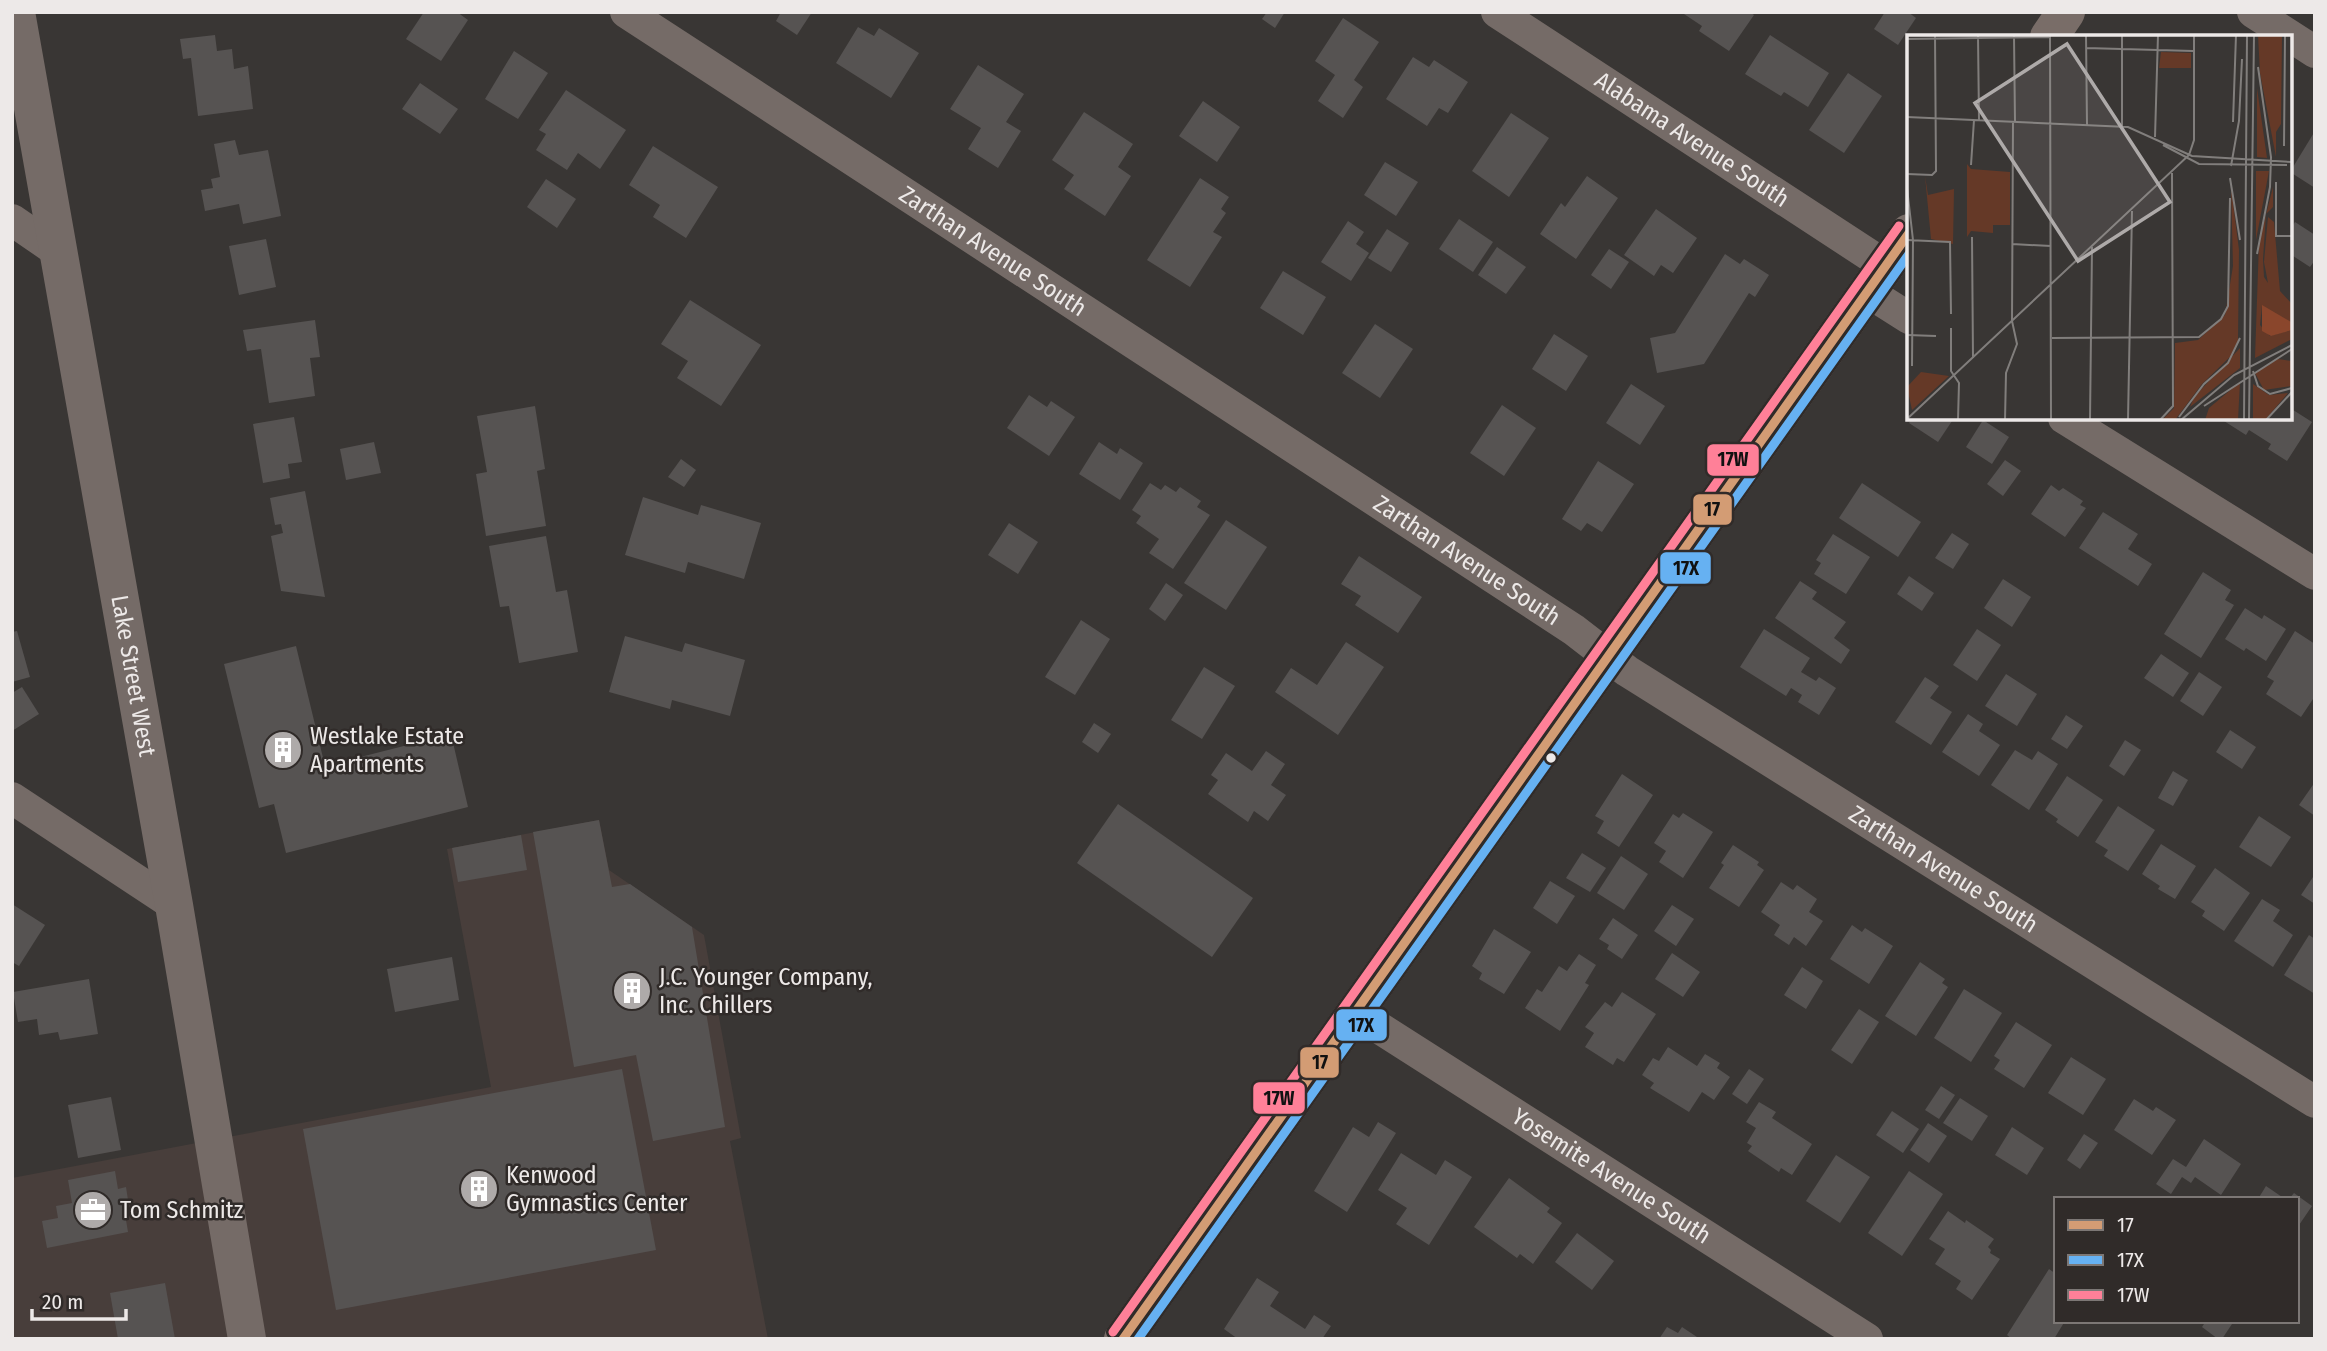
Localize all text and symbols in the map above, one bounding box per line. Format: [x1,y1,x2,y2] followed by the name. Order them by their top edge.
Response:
[1907,35,2292,420] inset map
[1590,66,1794,213] street label: Alabama Avenue South
[894,180,1092,322] street label: Zarthan Avenue South
[1706,443,1760,477] line badge: 17W
[1718,448,1749,471] text: 17W
[1368,489,1566,631] street label: Zarthan Avenue South
[1692,493,1733,526] line badge: 17
[1704,498,1720,521] text: 17
[1659,551,1712,585] line badge: 17X
[1673,557,1700,580] text: 17X
[105,593,161,759] street label: Lake Street West
[310,722,464,778] place label: Westlake Estate Apartments
[262,729,304,771] building icon: Westlake Estate Apartments
[1544,751,1558,765] unlabelled marker
[1844,800,2043,939] street label: Zarthan Avenue South
[659,963,873,1019] place label: J.C. Younger Company, Inc. Chillers
[611,970,653,1012] building icon: J.C. Younger Company, Inc. Chillers
[1335,1008,1388,1042] line badge: 17X
[1348,1014,1375,1037] text: 17X
[1299,1046,1340,1079] line badge: 17
[1312,1051,1328,1074] text: 17
[1252,1081,1306,1115] line badge: 17W
[1264,1087,1295,1110] text: 17W
[1507,1102,1716,1250] street label: Yosemite Avenue South
[506,1161,688,1217] place label: Kenwood Gymnastics Center
[458,1168,500,1210] building icon: Kenwood Gymnastics Center
[72,1189,114,1231] office icon: Tom Schmitz
[120,1196,243,1224] place label: Tom Schmitz
[2054,1197,2299,1323] legend
[2117,1212,2134,1238] text: 17
[2117,1247,2145,1273] text: 17X
[32,1278,126,1322] scale bar
[2117,1282,2150,1308] text: 17W
[42,1289,83,1315] text: 20 m

